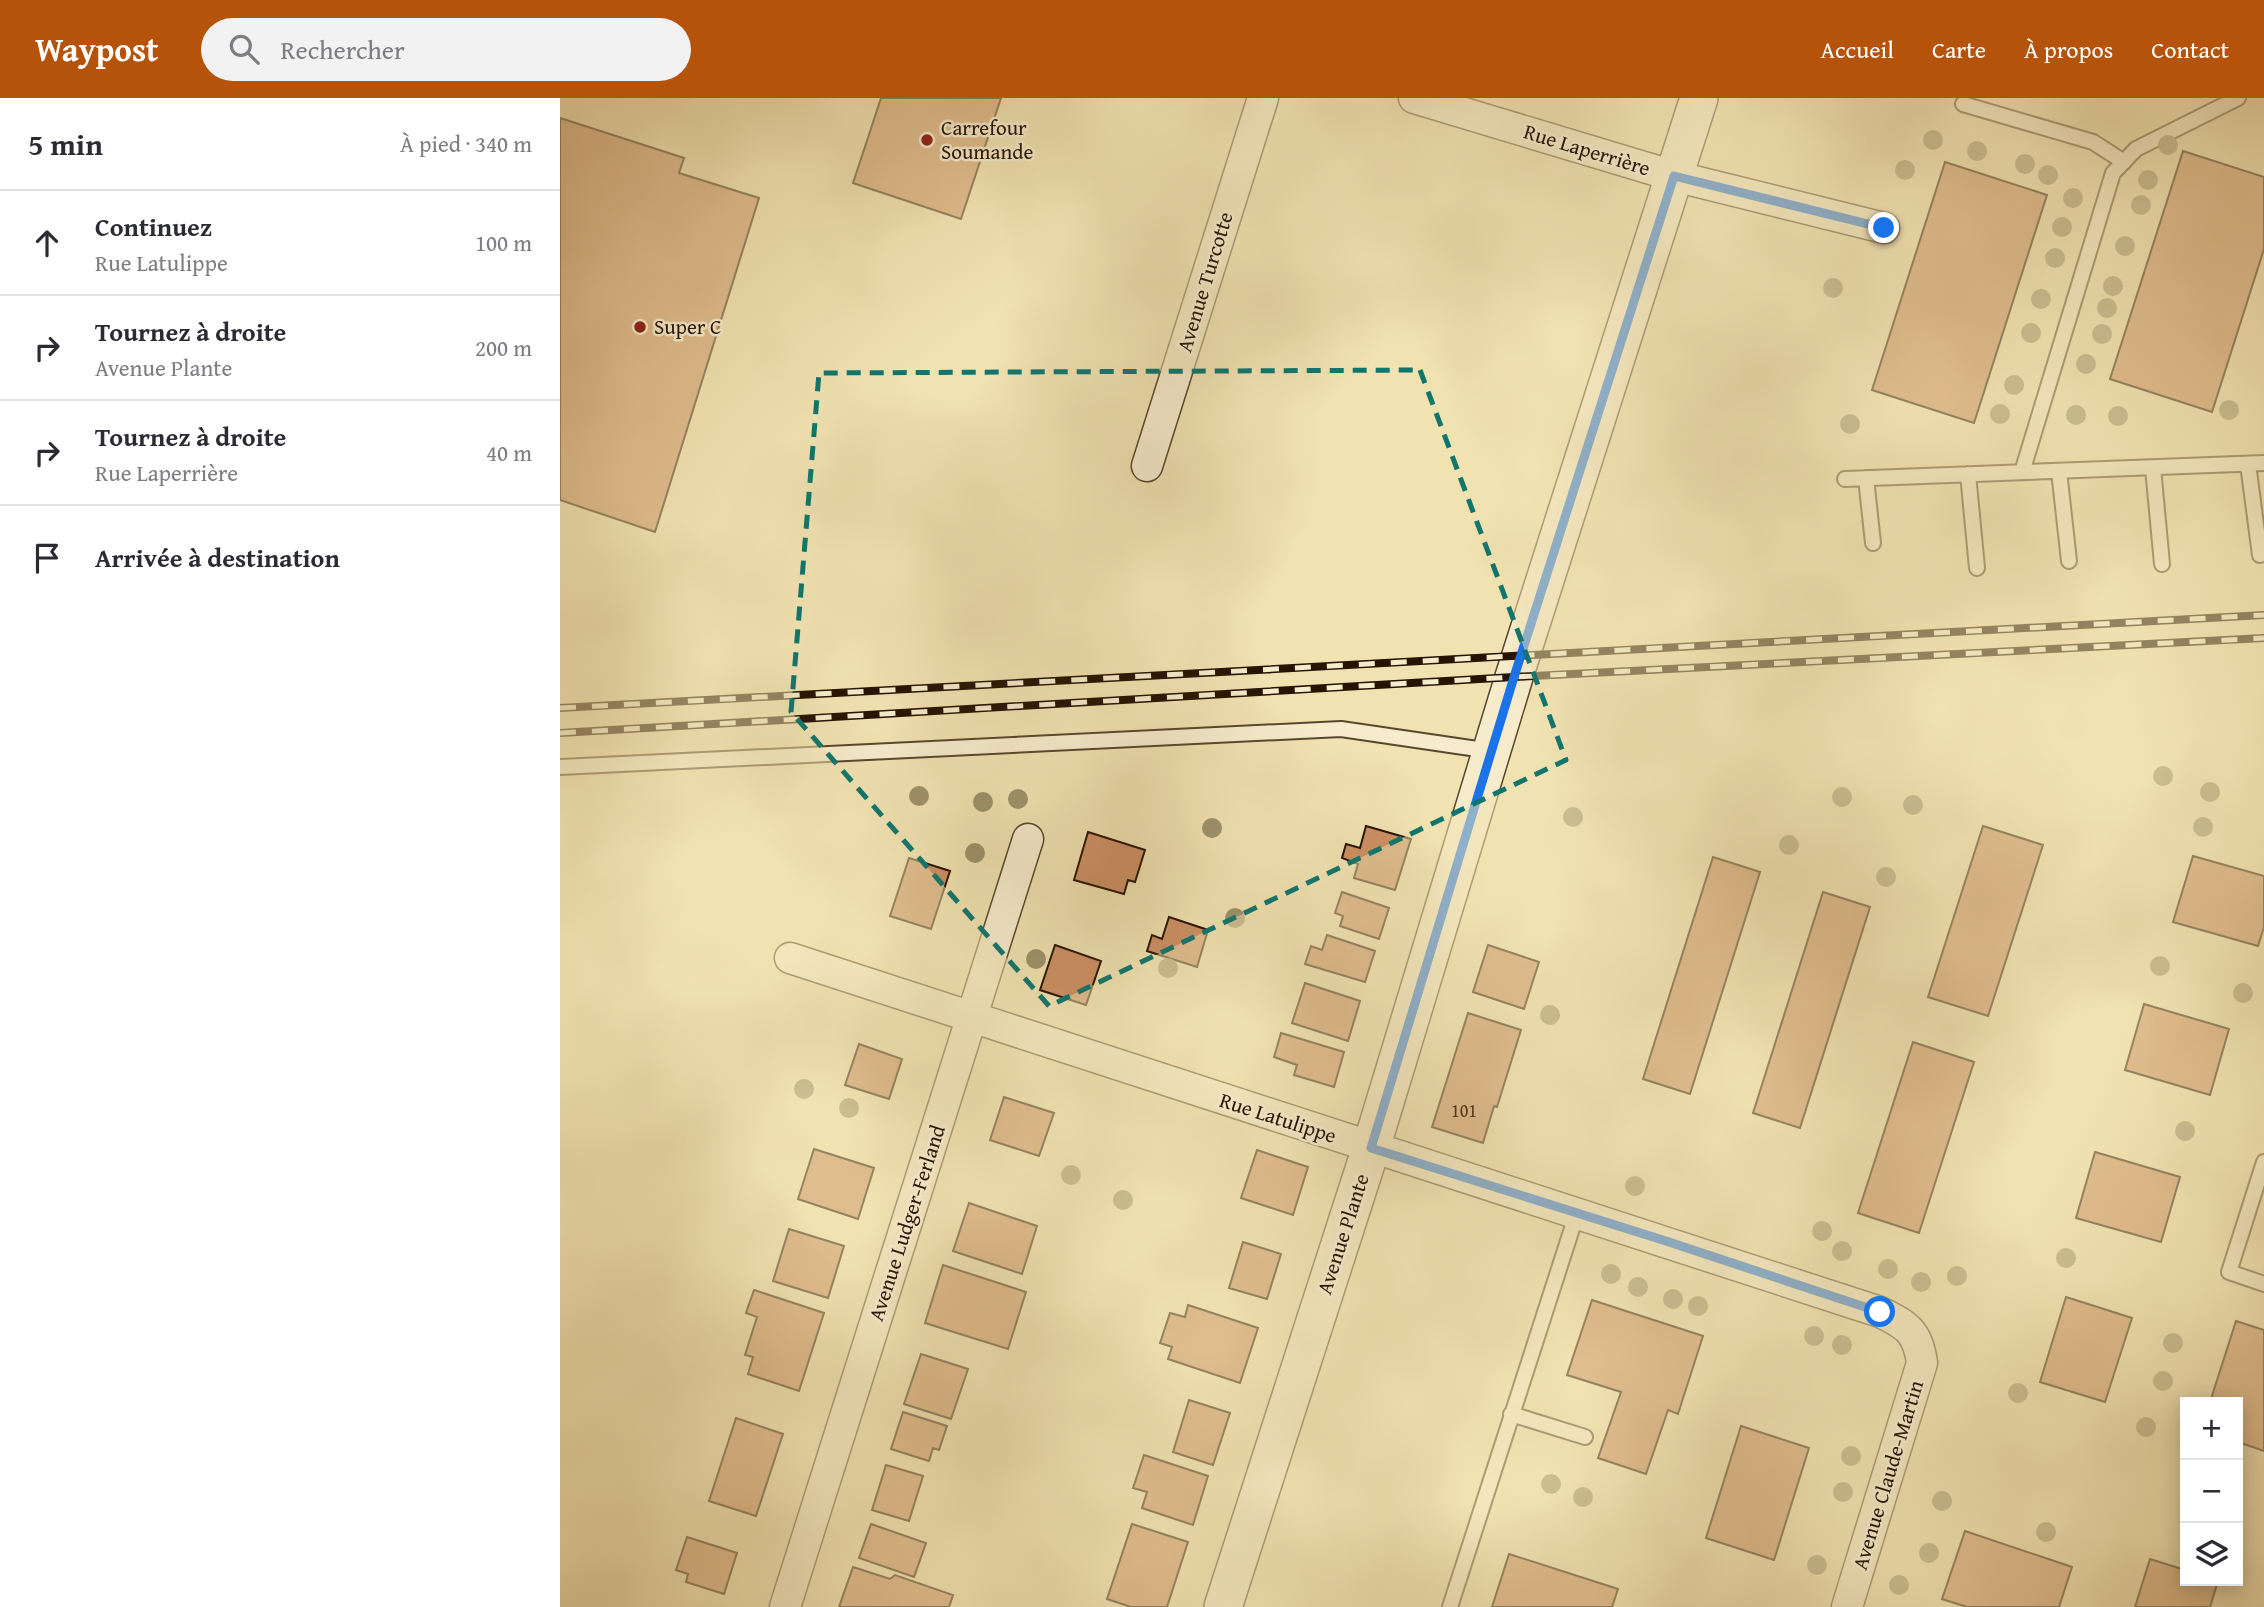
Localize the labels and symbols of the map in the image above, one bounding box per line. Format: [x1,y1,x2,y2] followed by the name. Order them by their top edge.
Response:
[941,112,1033,167] place label: Carrefour Soumande
[1520,116,1654,183] street label: Rue Laperrière
[919,132,935,148] marker: Carrefour Soumande
[1168,208,1241,356] street label: Avenue Turcotte
[1868,212,1899,243] route end
[654,311,722,342] place label: Super C
[632,319,648,335] marker: Super C
[1216,1084,1341,1151] street label: Rue Latulippe
[1451,1097,1477,1124] house number: 101
[860,1120,953,1325] street label: Avenue Ludger-Ferland
[1308,1169,1377,1298] street label: Avenue Plante
[1864,1296,1895,1327] route start
[1844,1376,1931,1574] street label: Avenue Claude-Martin

